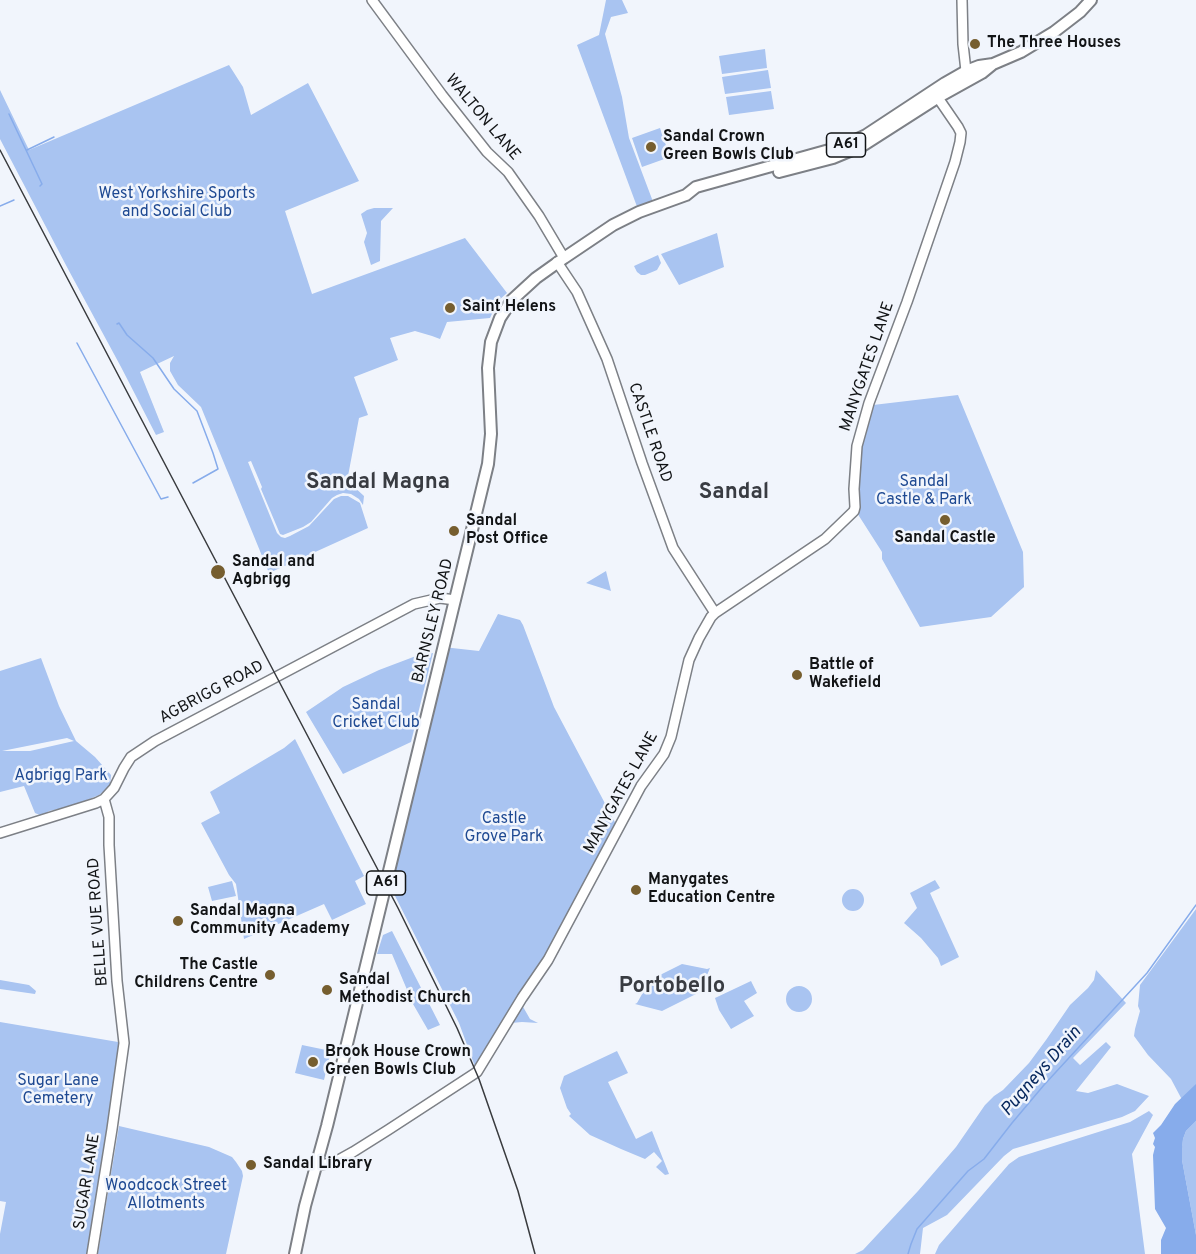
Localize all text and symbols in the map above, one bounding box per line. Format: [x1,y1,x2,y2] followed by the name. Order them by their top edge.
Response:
[987,34,1121,54] place label: The Three Houses
[968,37,982,51] marker: The Three Houses
[440,71,524,165] street label: WALTON LANE
[663,128,794,166] place label: Sandal Crown Green Bowls Club
[826,133,866,157] road number: A61
[644,140,658,154] marker: Sandal Crown Green Bowls Club
[99,185,255,223] park label: West Yorkshire Sports and Social Club
[462,298,556,318] place label: Saint Helens
[837,300,899,434] street label: MANYGATES LANE
[443,301,457,315] marker: Saint Helens
[623,380,675,486] street label: CASTLE ROAD
[306,471,450,497] district label: Sandal Magna
[876,473,972,511] park label: Sandal Castle & Park
[699,481,769,507] district label: Sandal
[466,512,548,550] place label: Sandal Post Office
[938,513,952,527] marker: Sandal Castle
[447,524,461,538] marker: Sandal Post Office
[894,529,996,549] place label: Sandal Castle
[232,553,315,591] place label: Sandal and Agbrigg
[409,557,459,685] street label: BARNSLEY ROAD
[209,563,227,581] marker: Sandal and Agbrigg
[809,656,881,694] place label: Battle of Wakefield
[156,657,268,729] street label: AGBRIGG ROAD
[790,668,804,682] marker: Battle of Wakefield
[332,696,420,734] park label: Sandal Cricket Club
[581,729,663,857] street label: MANYGATES LANE
[14,767,108,787] park label: Agbrigg Park
[464,810,544,848] park label: Castle Grove Park
[85,857,113,987] street label: BELLE VUE ROAD
[366,871,406,895] road number: A61
[648,871,775,909] place label: Manygates Education Centre
[629,883,643,897] marker: Manygates Education Centre
[190,902,350,940] place label: Sandal Magna Community Academy
[171,914,185,928] marker: Sandal Magna Community Academy
[134,956,258,994] place label: The Castle Childrens Centre
[263,968,277,982] marker: The Castle Childrens Centre
[339,971,471,1009] place label: Sandal Methodist Church
[619,975,725,1001] district label: Portobello
[320,983,334,997] marker: Sandal Methodist Church
[997,1023,1087,1121] water label: Pugneys Drain
[325,1043,471,1081] place label: Brook House Crown Green Bowls Club
[306,1055,320,1069] marker: Brook House Crown Green Bowls Club
[17,1072,99,1110] park label: Sugar Lane Cemetery
[71,1133,105,1231] street label: SUGAR LANE
[263,1155,372,1175] place label: Sandal Library
[244,1158,258,1172] marker: Sandal Library
[105,1177,227,1215] park label: Woodcock Street Allotments

